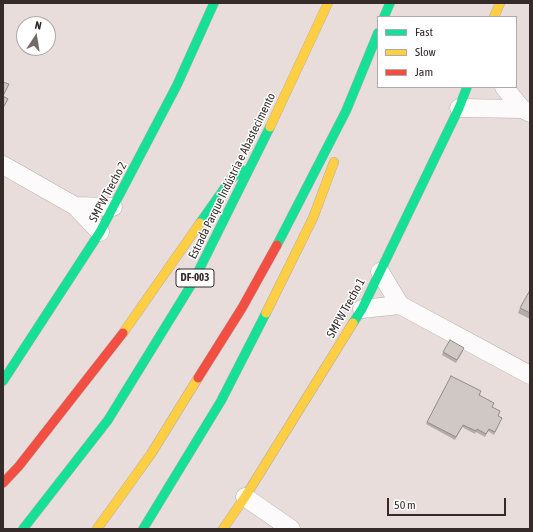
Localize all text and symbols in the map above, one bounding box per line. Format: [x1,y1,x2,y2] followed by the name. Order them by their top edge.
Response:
[16,16,56,56] north arrow
[377,16,517,88] legend
[34,19,43,32] text: N
[415,25,433,39] text: Fast
[415,45,436,59] text: Slow
[415,65,433,79] text: Jam
[185,91,279,261] street label: Estrada Parque Indústria e Abastecimento
[86,159,130,225] street label: SMPW Trecho 2
[176,269,214,287] road number: DF-003
[324,276,368,340] street label: SMPW Trecho 1
[389,490,508,516] scale bar
[394,498,416,512] text: 50 m

